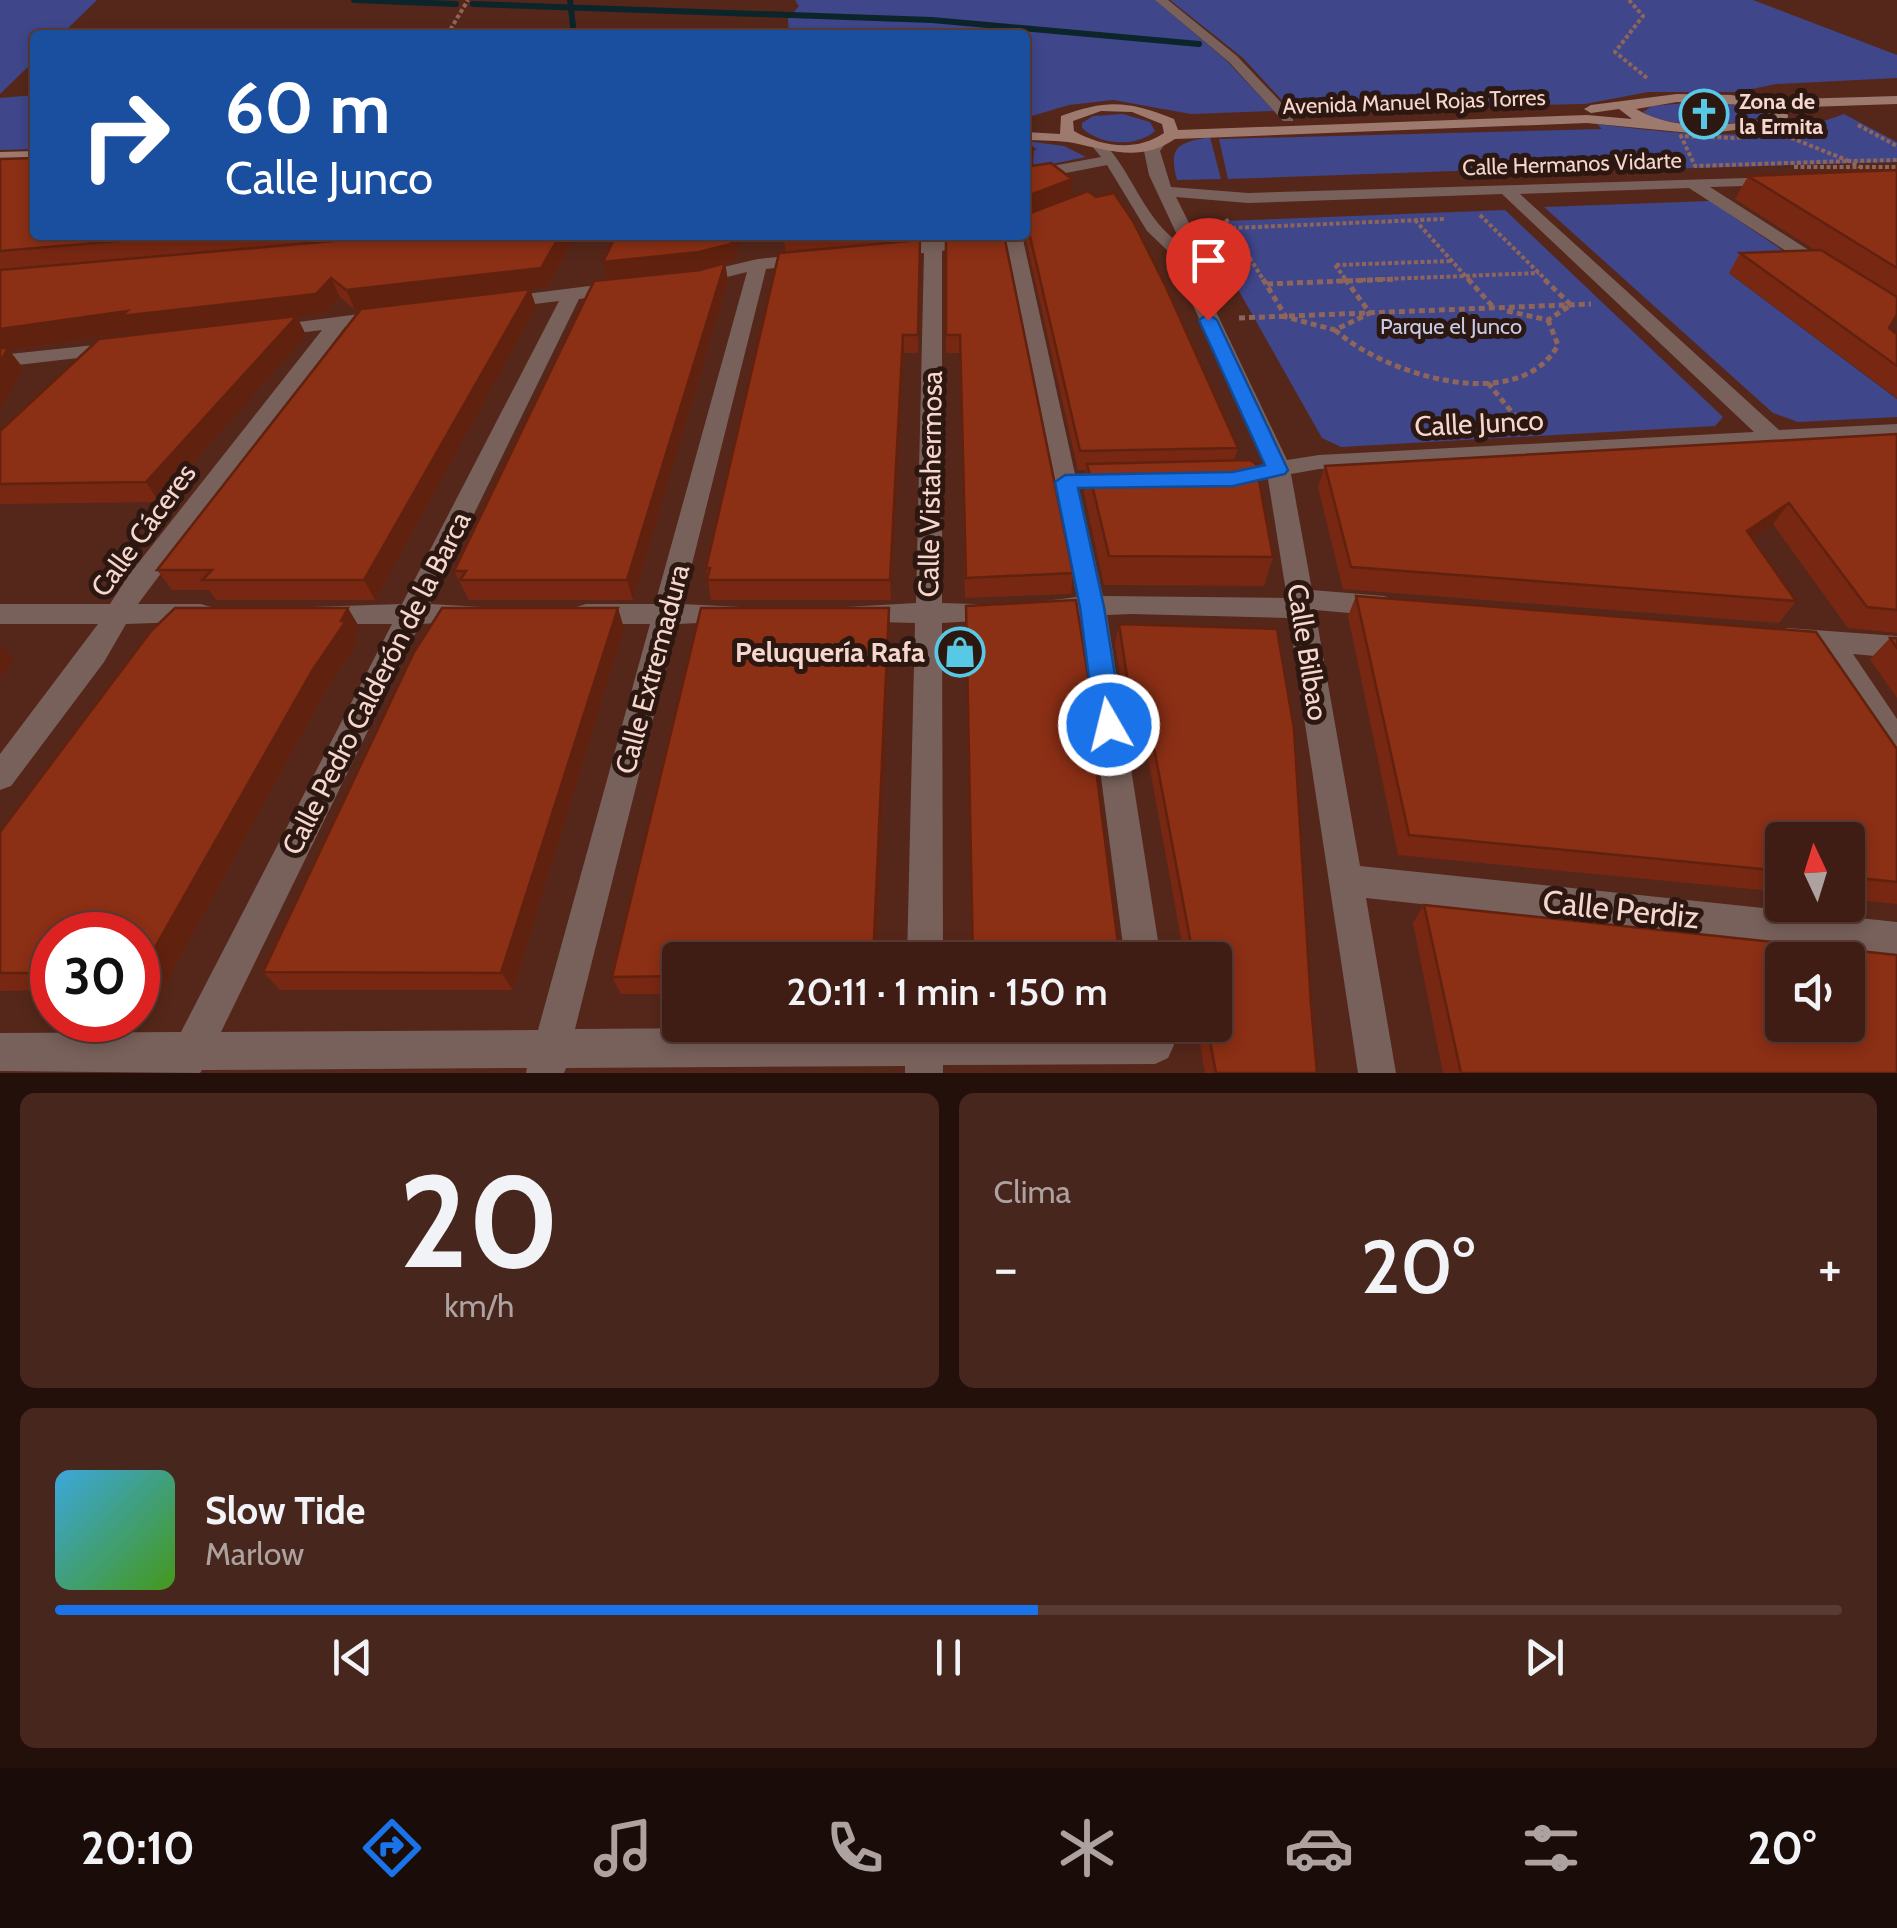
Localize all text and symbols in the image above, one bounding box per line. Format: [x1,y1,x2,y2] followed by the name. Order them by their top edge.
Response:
[225,65,390,151] text: 60 m
[60,70,190,200] icon: right
[1282,84,1546,120] street label: Avenida Manuel Rojas Torres
[1678,88,1730,140] church icon: Zona de la Ermita
[1739,88,1823,140] place label: Zona de la Ermita
[1462,147,1682,181] street label: Calle Hermanos Vidarte
[225,151,433,205] text: Calle Junco
[1166,218,1251,321] pin
[1181,233,1236,288] icon: arrive
[1380,313,1522,340] park label: Parque el Junco
[911,370,949,598] street label: Calle Vistahermosa
[1413,403,1545,443] street label: Calle Junco
[83,457,203,603] street label: Calle Cáceres
[275,505,478,860] street label: Calle Pedro Calderón de la Barca
[608,560,696,778] street label: Calle Extremadura
[1280,581,1336,723] street label: Calle Bilbao
[934,626,986,678] shop icon: Peluquería Rafa
[735,635,925,669] place label: Peluquería Rafa
[1057,673,1161,777] position arrow
[1765,822,1865,922] north arrow
[1765,822,1865,1042] map controls
[1541,881,1701,937] street label: Calle Perdiz
[30,912,160,1042] speed limit sign: 30
[1765,942,1865,1042] button: sound
[786,968,1108,1015] text: 20:11 · 1 min · 150 m
[399,1142,560,1300] text: 20
[994,1172,1071,1211] text: Clima
[1361,1221,1475,1312] text: 20°
[994,1234,1018,1301] text: −
[1818,1234,1842,1301] text: +
[444,1286,514,1325] text: km/h
[205,1487,365,1534] text: Slow Tide
[205,1534,304,1573] text: Marlow
[325,1630,380,1685] icon: previous
[921,1630,976,1685] icon: pause
[1517,1630,1572,1685] icon: next
[357,1813,427,1883] icon: directions
[588,1813,658,1883] icon: music
[820,1813,890,1883] icon: phone
[1052,1813,1122,1883] icon: climate
[1284,1813,1354,1883] icon: car
[1516,1813,1586,1883] icon: filters
[81,1821,195,1875] text: 20:10
[1747,1821,1816,1875] text: 20°

